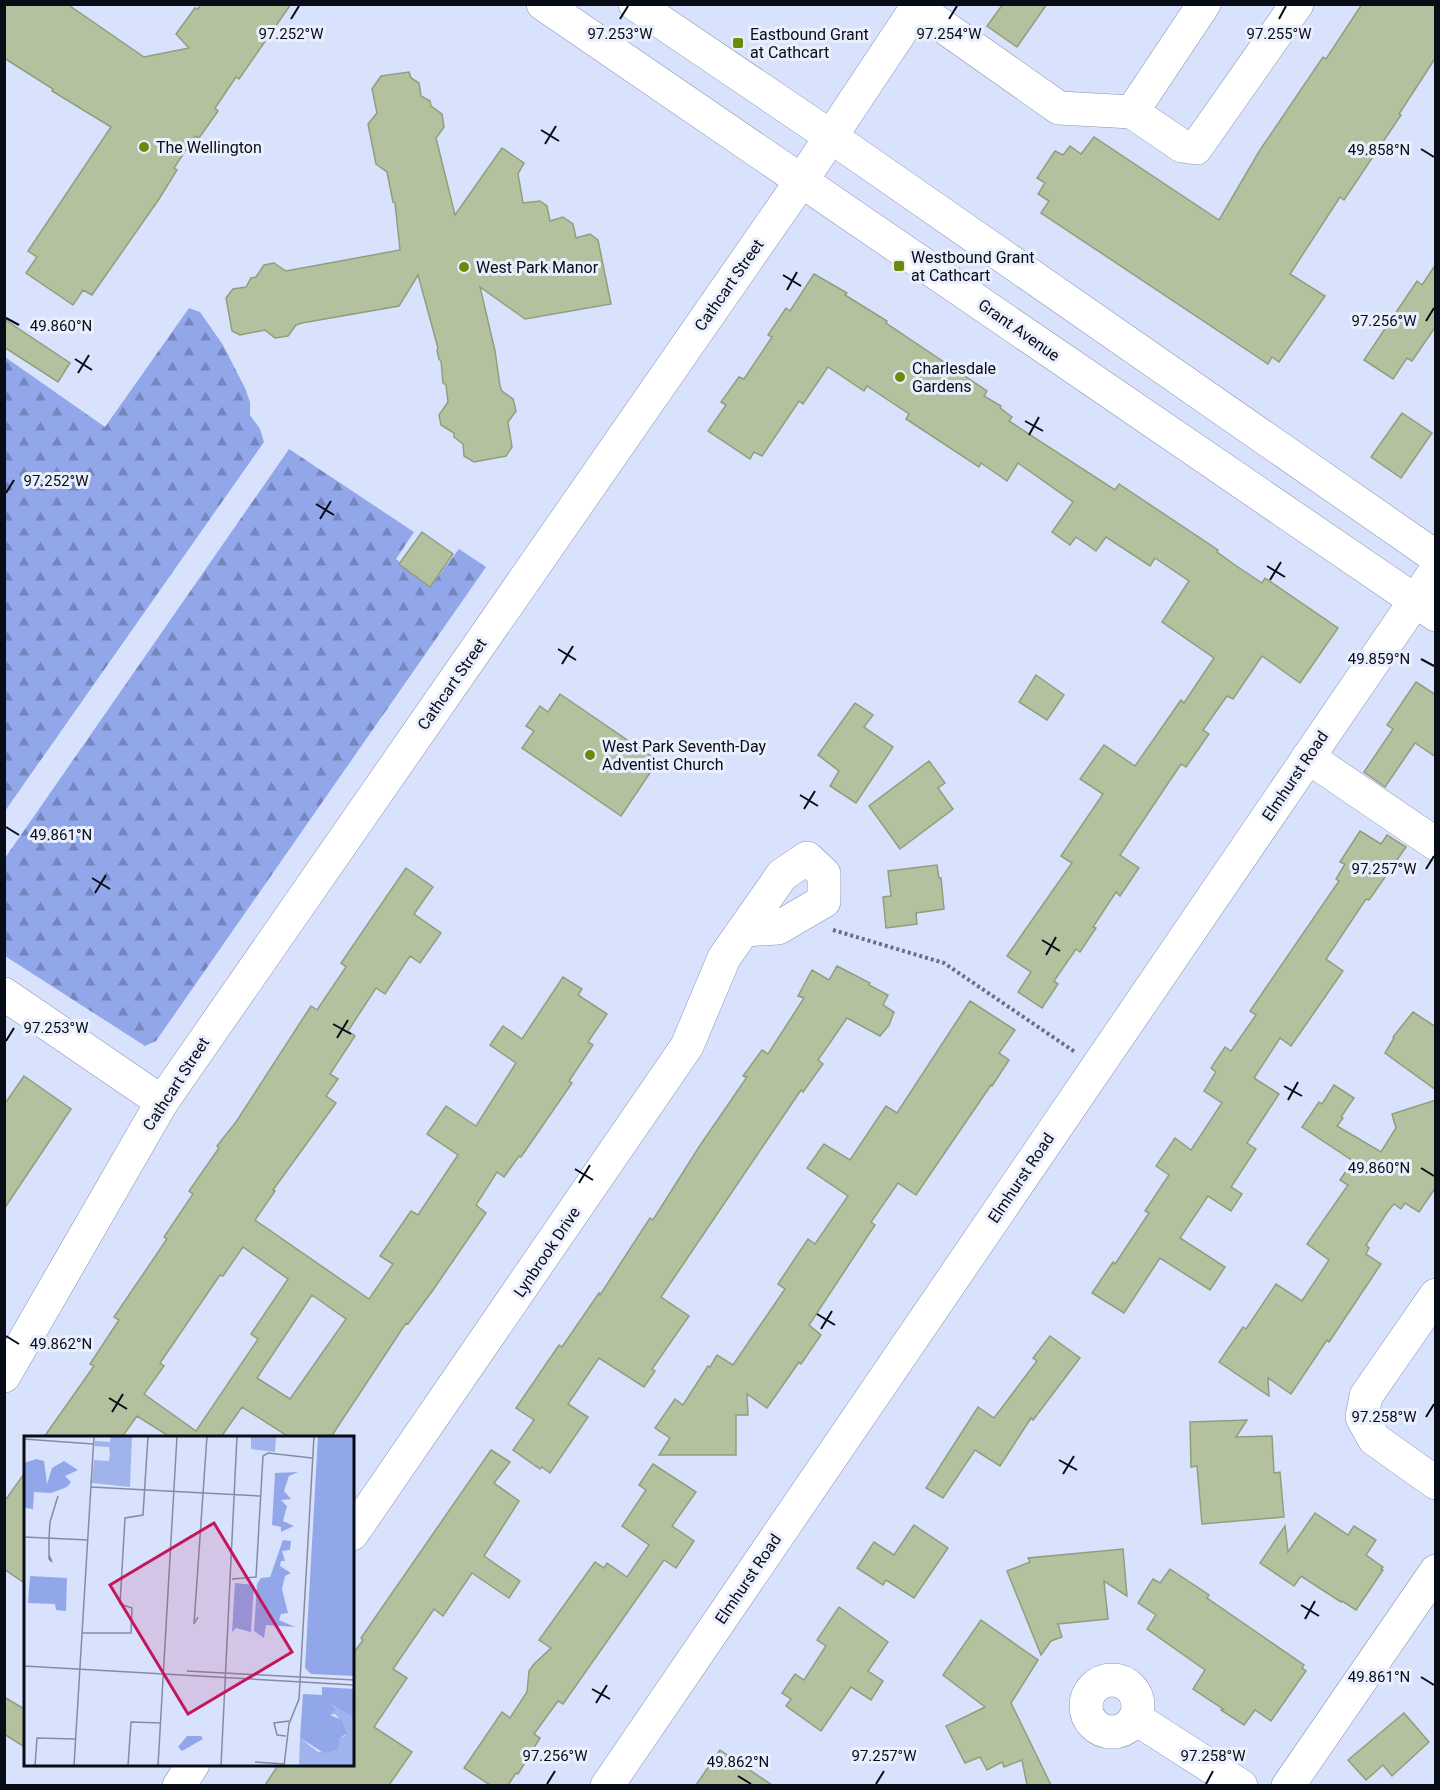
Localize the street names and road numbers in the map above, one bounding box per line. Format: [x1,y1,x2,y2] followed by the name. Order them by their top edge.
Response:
[690,236,768,334] street label: Cathcart Street
[975,295,1063,365] street label: Grant Avenue
[413,635,491,733] street label: Cathcart Street
[1258,727,1332,825] street label: Elmhurst Road
[139,1034,213,1134] street label: Cathcart Street
[984,1129,1058,1227] street label: Elmhurst Road
[510,1203,584,1301] street label: Lynbrook Drive
[711,1530,785,1628] street label: Elmhurst Road

